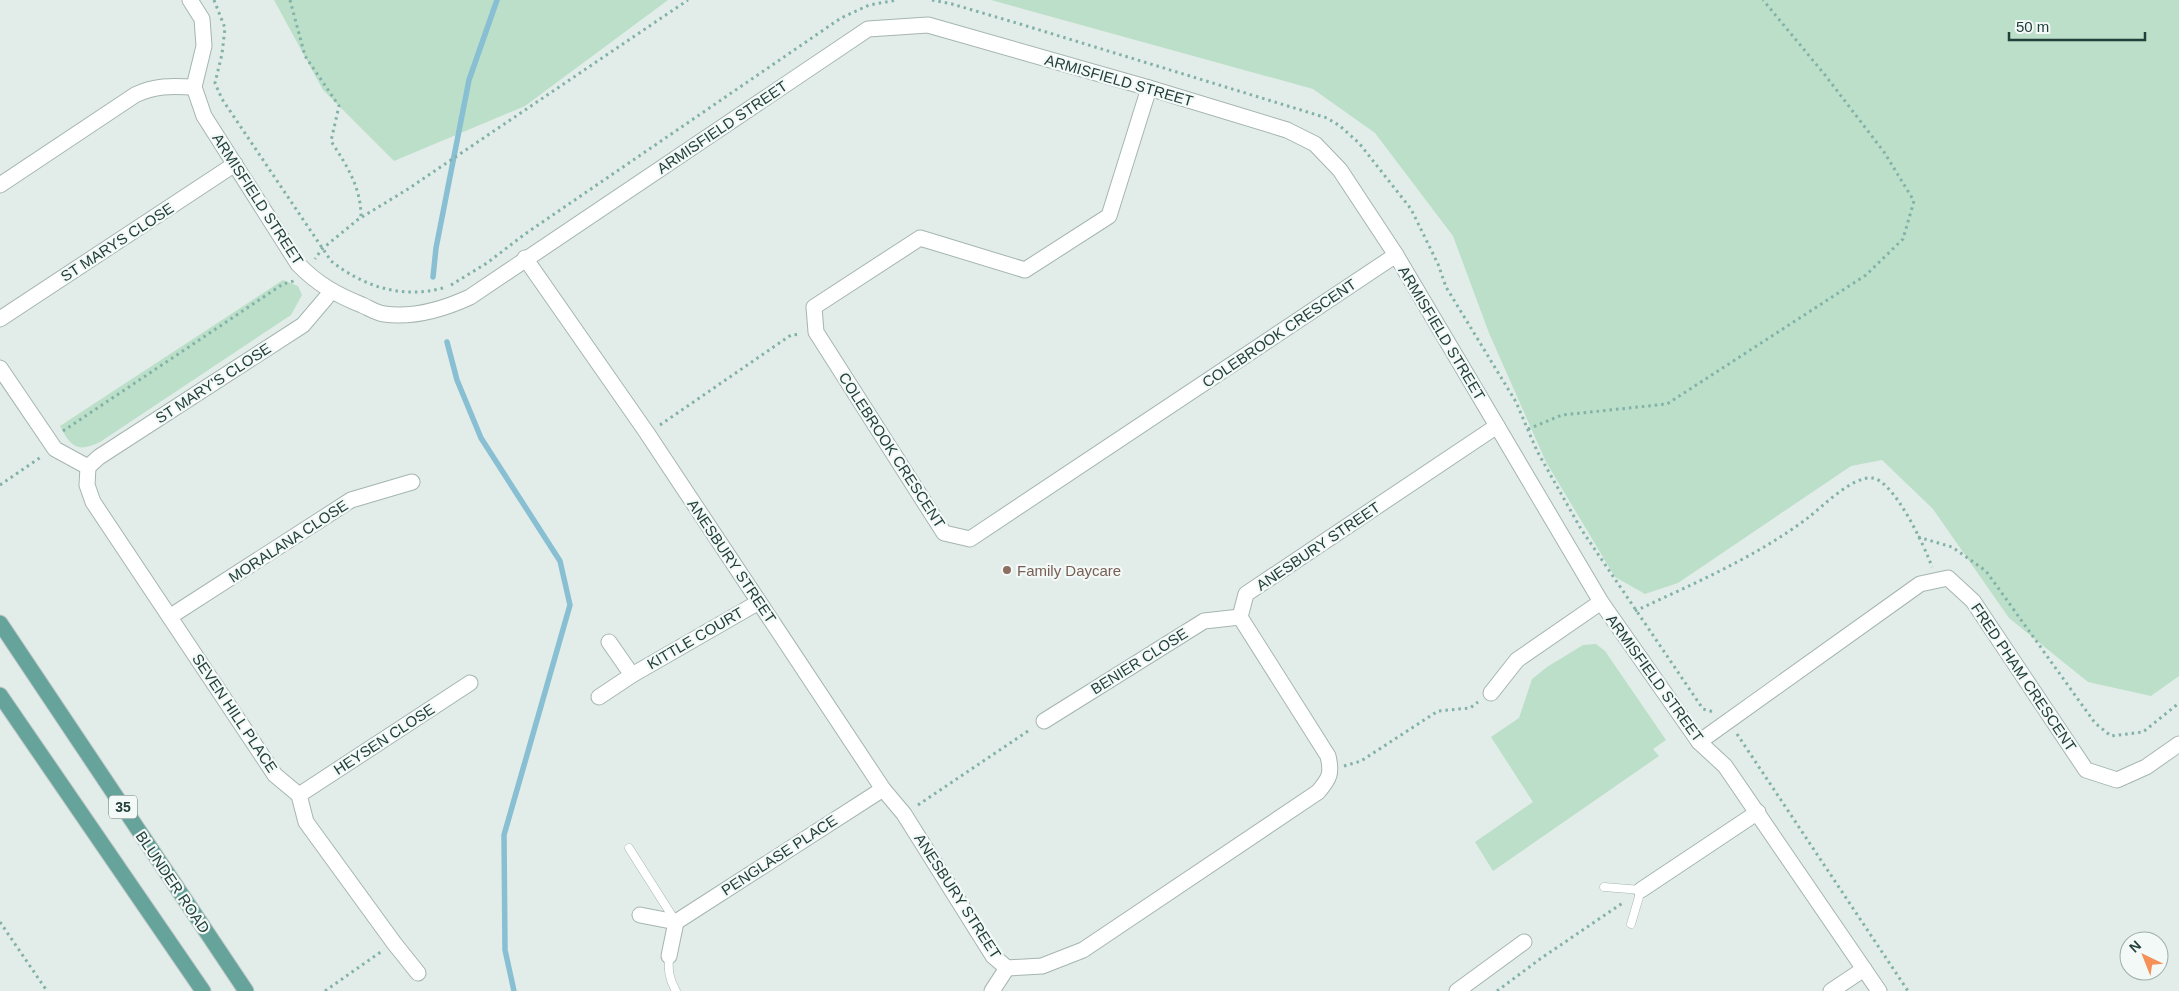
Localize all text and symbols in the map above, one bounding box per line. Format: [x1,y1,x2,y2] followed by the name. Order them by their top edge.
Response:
[2009,10,2145,42] scale bar
[2016,18,2049,35] text: 50 m
[1043,51,1195,109] street label: ARMISFIELD STREET
[654,77,790,177] street label: ARMISFIELD STREET
[209,130,307,268] street label: ARMISFIELD STREET
[57,199,177,285] street label: ST MARYS CLOSE
[1395,263,1489,403] street label: ARMISFIELD STREET
[1199,275,1359,391] street label: COLEBROOK CRESCENT
[152,339,274,427] street label: ST MARY'S CLOSE
[835,369,949,531] street label: COLEBROOK CRESCENT
[225,496,351,586] street label: MORALANA CLOSE
[684,496,780,626] street label: ANESBURY STREET
[1253,498,1383,594] street label: ANESBURY STREET
[1017,562,1121,579] place label: Family Daycare
[1001,564,1013,576] marker: Family Daycare
[1968,600,2080,754] street label: FRED PHAM CRESCENT
[644,604,746,672] street label: KITTLE COURT
[1603,611,1707,745] street label: ARMISFIELD STREET
[1087,624,1191,698] street label: BENIER CLOSE
[189,650,281,776] street label: SEVEN HILL PLACE
[330,700,438,778] street label: HEYSEN CLOSE
[109,796,137,819] road number: 35
[718,811,840,899] street label: PENGLASE PLACE
[133,828,213,936] street label: BLUNDER ROAD
[911,830,1005,962] street label: ANESBURY STREET
[2119,931,2169,981] north arrow
[2126,937,2144,956] text: N

